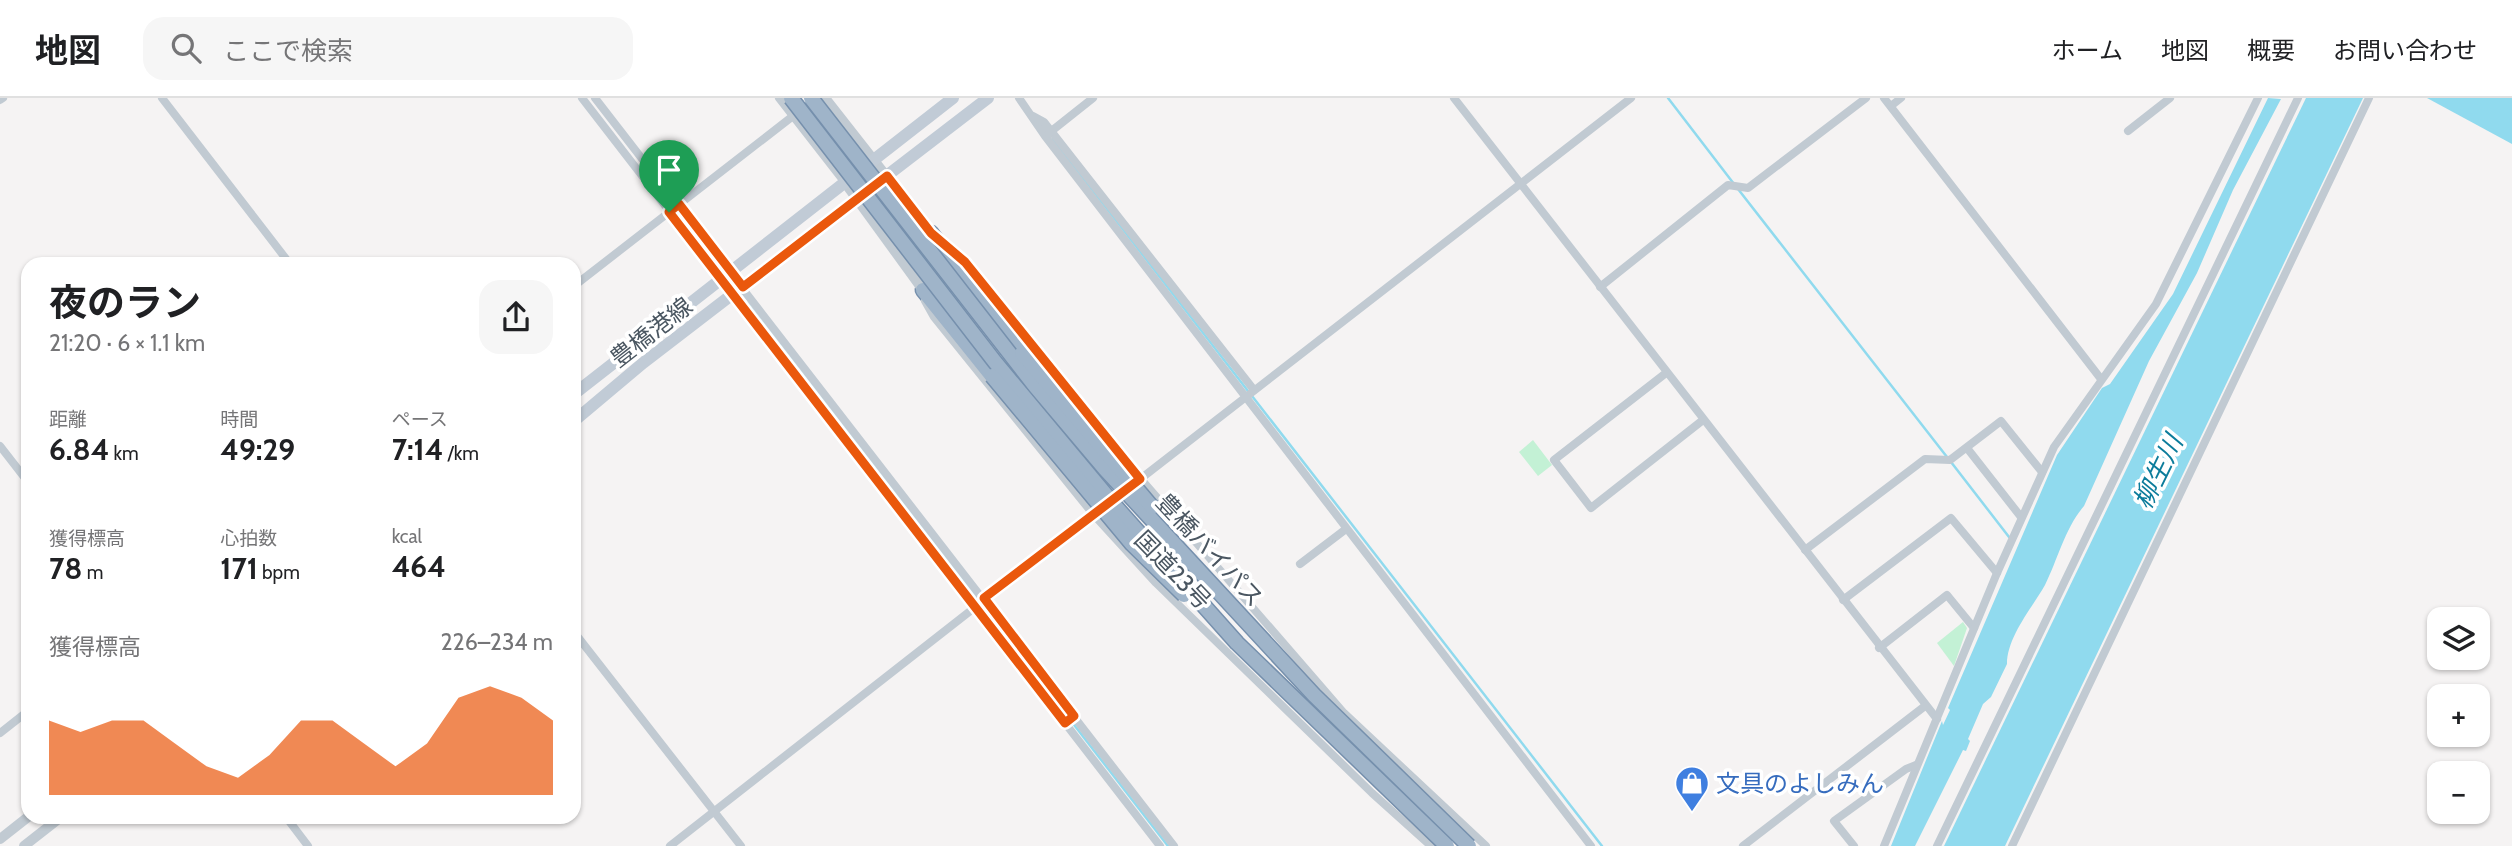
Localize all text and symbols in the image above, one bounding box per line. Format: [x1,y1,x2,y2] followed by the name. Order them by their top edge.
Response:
[143,17,633,80] search box
[167,29,205,67] icon: search
[35,30,101,70] text: 地図
[223,35,353,67] text: ここで検索
[2052,36,2123,65] text: ホーム
[2161,36,2209,65] text: 地図
[2247,36,2295,65] text: 概要
[2333,36,2477,65] text: お問い合わせ
[639,140,699,212] pin
[650,151,688,189] icon: arrive
[49,279,201,326] text: 夜のラン
[479,280,553,354] button: share
[604,291,698,373] street label: 豊橋港線
[49,329,205,357] text: 21:20 · 6 × 1.1 km
[49,408,87,431] text: 距離
[220,408,258,431] text: 時間
[392,408,448,431] text: ペース
[2127,427,2191,514] water label: 柳生川
[49,431,109,468] text: 6.84
[220,431,295,468] text: 49:29
[392,431,443,468] text: 7:14
[109,442,139,465] text: km
[443,442,479,465] text: /km
[1150,488,1270,612] street label: 豊橋バイパス
[392,525,422,548] text: kcal
[1129,525,1217,615] street label: 国道23号
[49,527,125,550] text: 獲得標高
[220,527,277,550] text: 心拍数
[392,548,446,585] text: 464
[49,550,82,587] text: 78
[220,550,258,587] text: 171
[82,561,103,584] text: m
[258,561,300,584] text: bpm
[2427,607,2490,824] map controls
[2427,607,2490,670] button: layers
[441,628,553,656] text: 226–234 m
[49,633,141,661] text: 獲得標高
[2427,684,2490,747] button: +
[2427,761,2490,824] button: −
[1673,764,1711,813] shop icon: 文具のよしみん
[1716,769,1884,798] place label: 文具のよしみん

